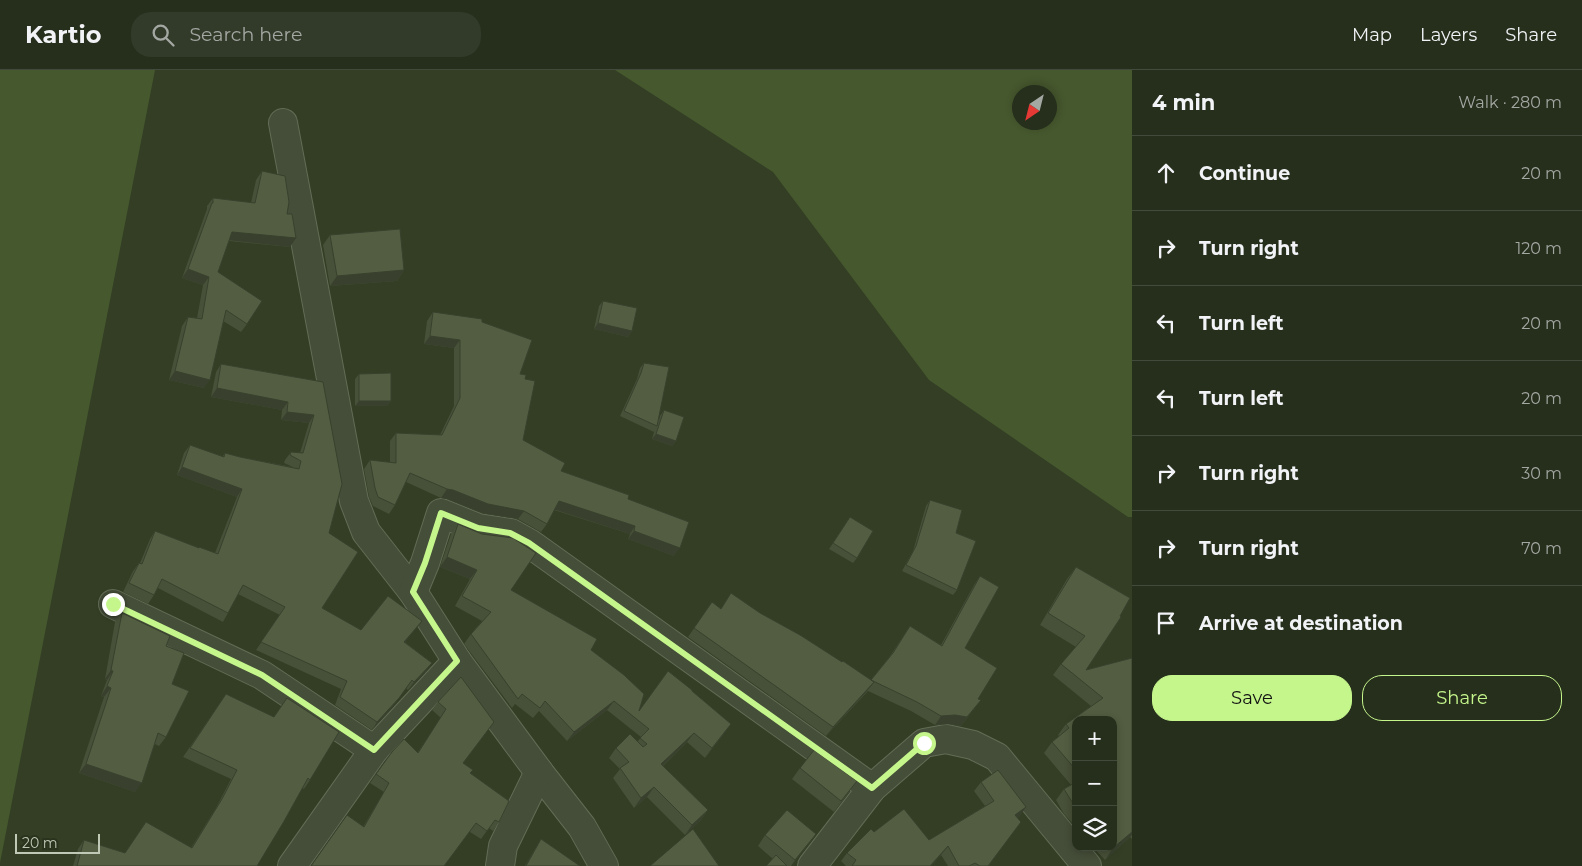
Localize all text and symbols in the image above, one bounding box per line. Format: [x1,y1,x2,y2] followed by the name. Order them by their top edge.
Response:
[131,12,481,57] search box
[25,20,101,49] text: Kartio
[149,21,177,49] icon: search
[189,23,302,46] text: Search here
[1352,24,1392,46] text: Map
[1420,24,1477,46] text: Layers
[1505,24,1557,46] text: Share
[1012,85,1057,130] north arrow
[1152,90,1215,115] text: 4 min
[1458,93,1562,112] text: Walk · 280 m
[1152,159,1180,187] icon: ahead
[1199,162,1290,185] text: Continue
[1521,164,1562,183] text: 20 m
[1152,234,1180,262] icon: right
[1199,237,1299,260] text: Turn right
[1515,239,1562,258] text: 120 m
[1152,309,1180,337] icon: left
[1199,312,1284,335] text: Turn left
[1521,314,1562,333] text: 20 m
[1152,384,1180,412] icon: left
[1199,387,1284,410] text: Turn left
[1521,389,1562,408] text: 20 m
[1152,459,1180,487] icon: right
[1199,462,1299,485] text: Turn right
[1521,464,1562,483] text: 30 m
[1152,534,1180,562] icon: right
[1199,537,1299,560] text: Turn right
[1521,539,1562,558] text: 70 m
[102,593,125,616] route end
[1152,609,1180,637] icon: arrive
[1199,612,1403,635] text: Arrive at destination
[1152,675,1352,721] button: Save
[1362,675,1562,721] button: Share
[1072,716,1117,851] map controls
[1072,716,1117,761] button: +
[913,732,936,755] route start
[1072,761,1117,806] button: −
[1072,806,1117,851] button: layers
[15,831,100,854] scale bar
[22,834,58,852] text: 20 m

